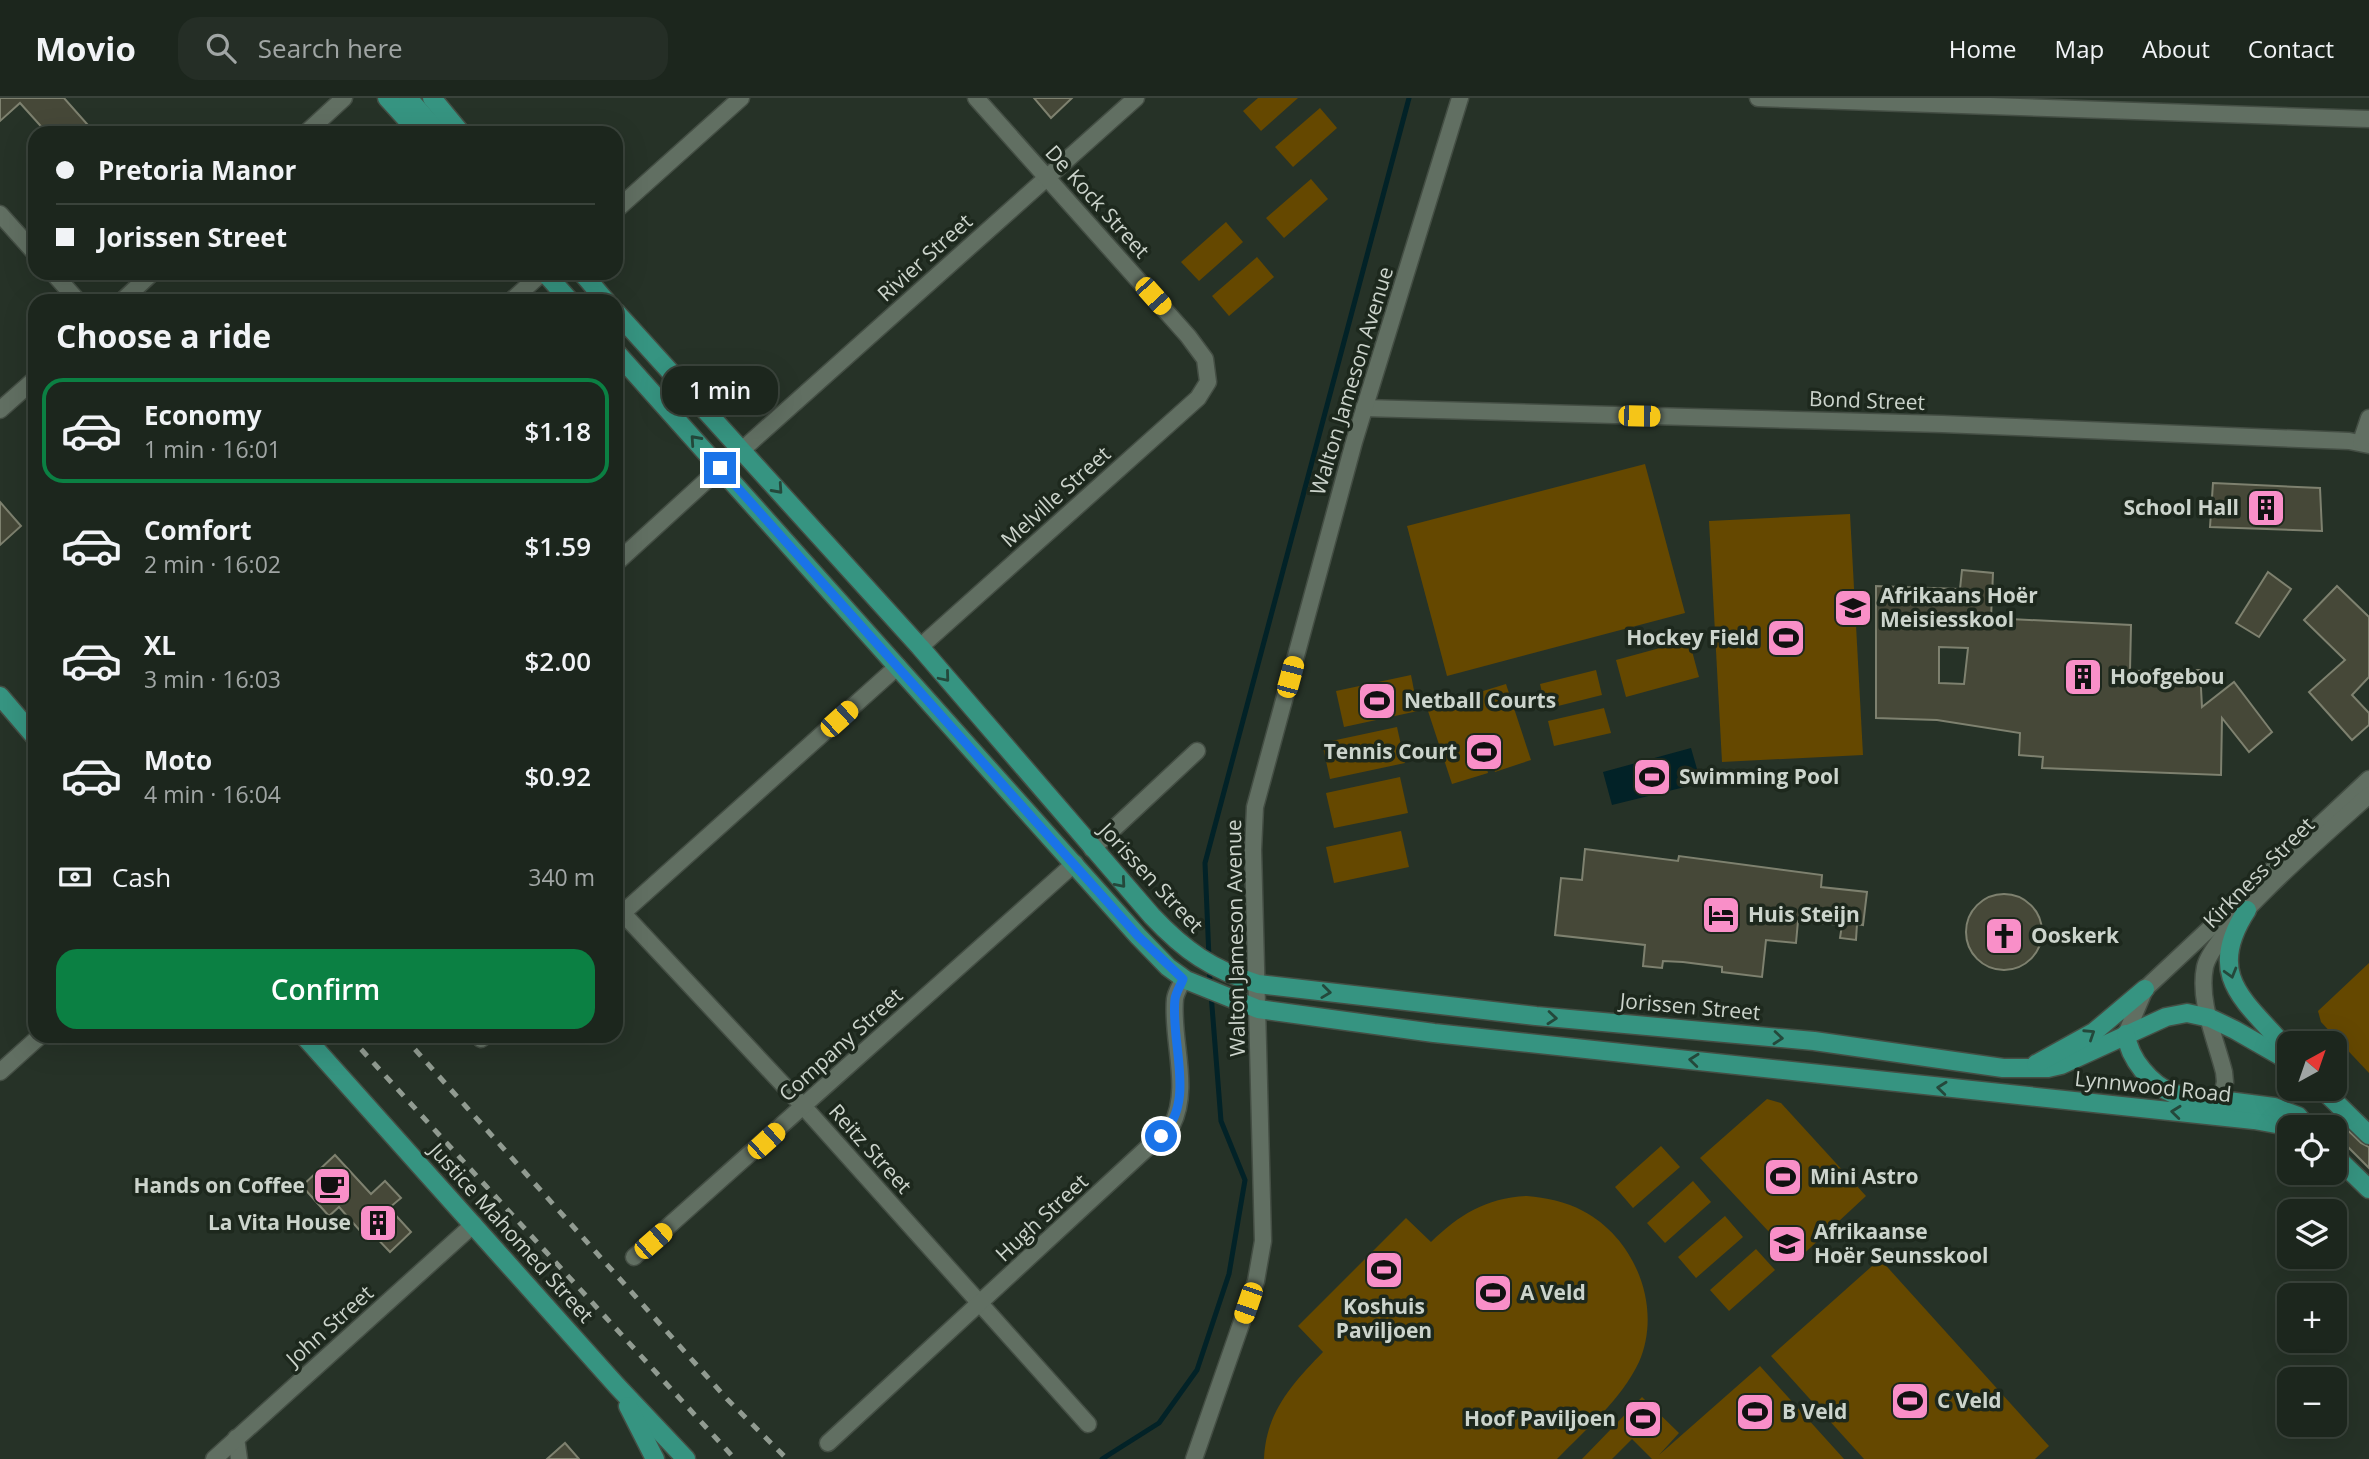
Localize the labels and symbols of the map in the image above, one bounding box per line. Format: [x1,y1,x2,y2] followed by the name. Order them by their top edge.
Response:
[1039,139,1156,264] street label: De Kock Street
[871,207,978,307] street label: Rivier Street
[1303,263,1399,498] street label: Walton Jameson Avenue
[1132,273,1175,319] car
[662,366,778,416] callout: 1 min
[1809,384,1926,416] street label: Bond Street
[1618,405,1661,427] car
[691,435,704,448] one-way arrow
[995,440,1116,553] street label: Melville Street
[704,452,736,484] route end
[769,481,782,494] one-way arrow
[2245,487,2287,529] building icon: School Hall
[2123,493,2239,521] place label: School Hall
[1880,581,2038,633] place label: Afrikaans Hoër Meisiesskool
[1832,587,1874,629] school or university icon: Afrikaans Hoër Meisiesskool
[1765,617,1807,659] sports icon: Hockey Field
[1626,623,1759,651] place label: Hockey Field
[1275,654,1306,700] car
[2062,656,2104,698] building icon: Hoofgebou
[2110,662,2225,690] place label: Hoofgebou
[937,669,949,682] one-way arrow
[1356,680,1398,722] sports icon: Netball Courts
[1404,686,1556,714] place label: Netball Courts
[817,697,862,741] car
[1463,731,1505,773] sports icon: Tennis Court
[1324,737,1457,765] place label: Tennis Court
[1631,756,1673,798] sports icon: Swimming Pool
[1679,762,1839,790] place label: Swimming Pool
[2197,811,2320,934] street label: Kirkness Street
[1092,815,1210,938] street label: Jorissen Street
[1219,819,1251,1057] street label: Walton Jameson Avenue
[1113,875,1126,888] one-way arrow
[1700,894,1742,936] hotel icon: Huis Steijn
[1748,900,1860,928] place label: Huis Steijn
[1983,915,2025,957] church icon: Ooskerk
[2031,921,2120,949] place label: Ooskerk
[2223,967,2238,979] one-way arrow
[773,981,908,1107] street label: Company Street
[1320,984,1332,999] one-way arrow
[1617,986,1762,1026] street label: Jorissen Street
[1547,1010,1558,1025] one-way arrow
[1773,1030,1784,1045] one-way arrow
[2082,1030,2095,1043] one-way arrow
[2277,1031,2347,1101] north arrow
[1688,1053,1699,1068] one-way arrow
[2073,1064,2233,1108] street label: Lynnwood Road
[1936,1080,1947,1095] one-way arrow
[823,1098,918,1199] street label: Reitz Street
[2171,1105,2182,1120] one-way arrow
[744,1119,789,1163] car
[1145,1120,1177,1152] route start
[422,1135,600,1328] street label: Justice Mahomed Street
[1762,1156,1804,1198] sports icon: Mini Astro
[1810,1162,1918,1190] place label: Mini Astro
[311,1165,353,1207] cafe icon: Hands on Coffee
[989,1167,1094,1267] street label: Hugh Street
[134,1171,305,1199] place label: Hands on Coffee
[357,1202,399,1244] building icon: La Vita House
[208,1208,351,1236] place label: La Vita House
[1814,1217,1988,1269] place label: Afrikaanse Hoër Seunsskool
[631,1219,676,1263] car
[1766,1223,1808,1265] school or university icon: Afrikaanse Hoër Seunsskool
[1363,1249,1405,1291] sports icon: Koshuis Paviljoen
[1472,1272,1514,1314] sports icon: A Veld
[1520,1278,1586,1306] place label: A Veld
[278,1279,379,1373] street label: John Street
[1232,1280,1265,1326] car
[1336,1292,1432,1344] place label: Koshuis Paviljoen
[1889,1380,1931,1422] sports icon: C Veld
[1937,1386,2002,1414] place label: C Veld
[1734,1391,1776,1433] sports icon: B Veld
[1782,1397,1847,1425] place label: B Veld
[1622,1398,1664,1440] sports icon: Hoof Paviljoen
[1464,1404,1616,1432] place label: Hoof Paviljoen

